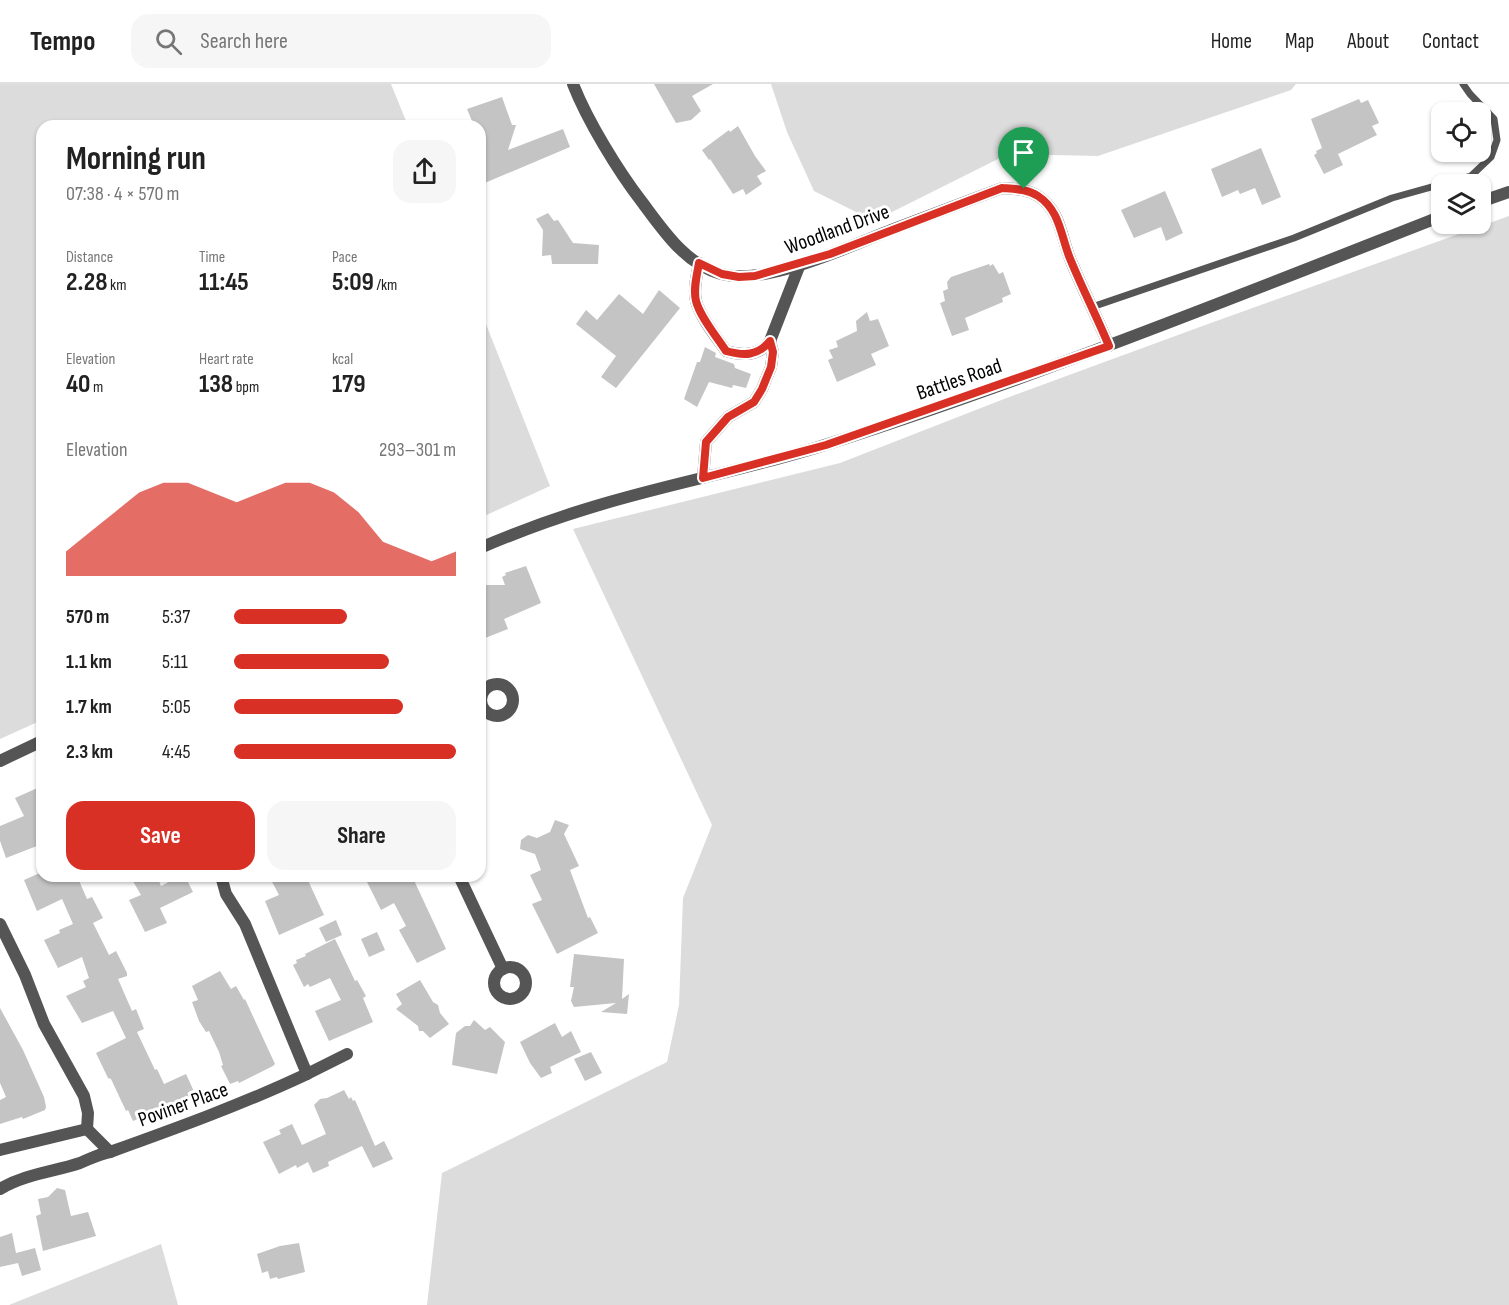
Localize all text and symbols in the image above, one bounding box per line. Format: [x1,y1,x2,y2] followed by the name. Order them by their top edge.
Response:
[131,14,551,68] search box
[30,25,95,58] text: Tempo
[152,25,185,58] icon: search
[200,28,288,55] text: Search here
[1211,29,1252,54] text: Home
[1285,29,1314,54] text: Map
[1347,29,1389,54] text: About
[1422,29,1479,54] text: Contact
[1431,102,1491,234] map controls
[1431,102,1491,162] button: locate
[998,127,1049,189] pin
[1007,136,1040,169] icon: arrive
[66,139,206,179] text: Morning run
[393,140,456,203] button: share
[1431,174,1491,234] button: layers
[66,182,179,206] text: 07:38 · 4 × 570 m
[782,199,893,260] street label: Woodland Drive
[66,248,113,267] text: Distance
[199,248,225,267] text: Time
[332,248,357,267] text: Pace
[66,267,108,298] text: 2.28
[199,267,249,298] text: 11:45
[332,267,374,298] text: 5:09
[108,276,126,295] text: km
[374,276,397,295] text: /km
[66,350,115,369] text: Elevation
[199,350,254,369] text: Heart rate
[332,350,353,369] text: kcal
[913,353,1005,406] street label: Battles Road
[66,369,90,400] text: 40
[199,369,233,400] text: 138
[332,369,366,400] text: 179
[90,378,103,397] text: m
[233,378,259,397] text: bpm
[66,438,128,462] text: Elevation
[379,438,456,462] text: 293–301 m
[66,605,109,629] text: 570 m
[162,605,190,629] text: 5:37
[66,650,112,674] text: 1.1 km
[162,650,188,674] text: 5:11
[66,695,112,719] text: 1.7 km
[162,695,191,719] text: 5:05
[66,740,113,764] text: 2.3 km
[162,740,191,764] text: 4:45
[66,801,255,870] button: Save
[267,801,456,870] button: Share
[135,1077,232,1132] street label: Poviner Place

